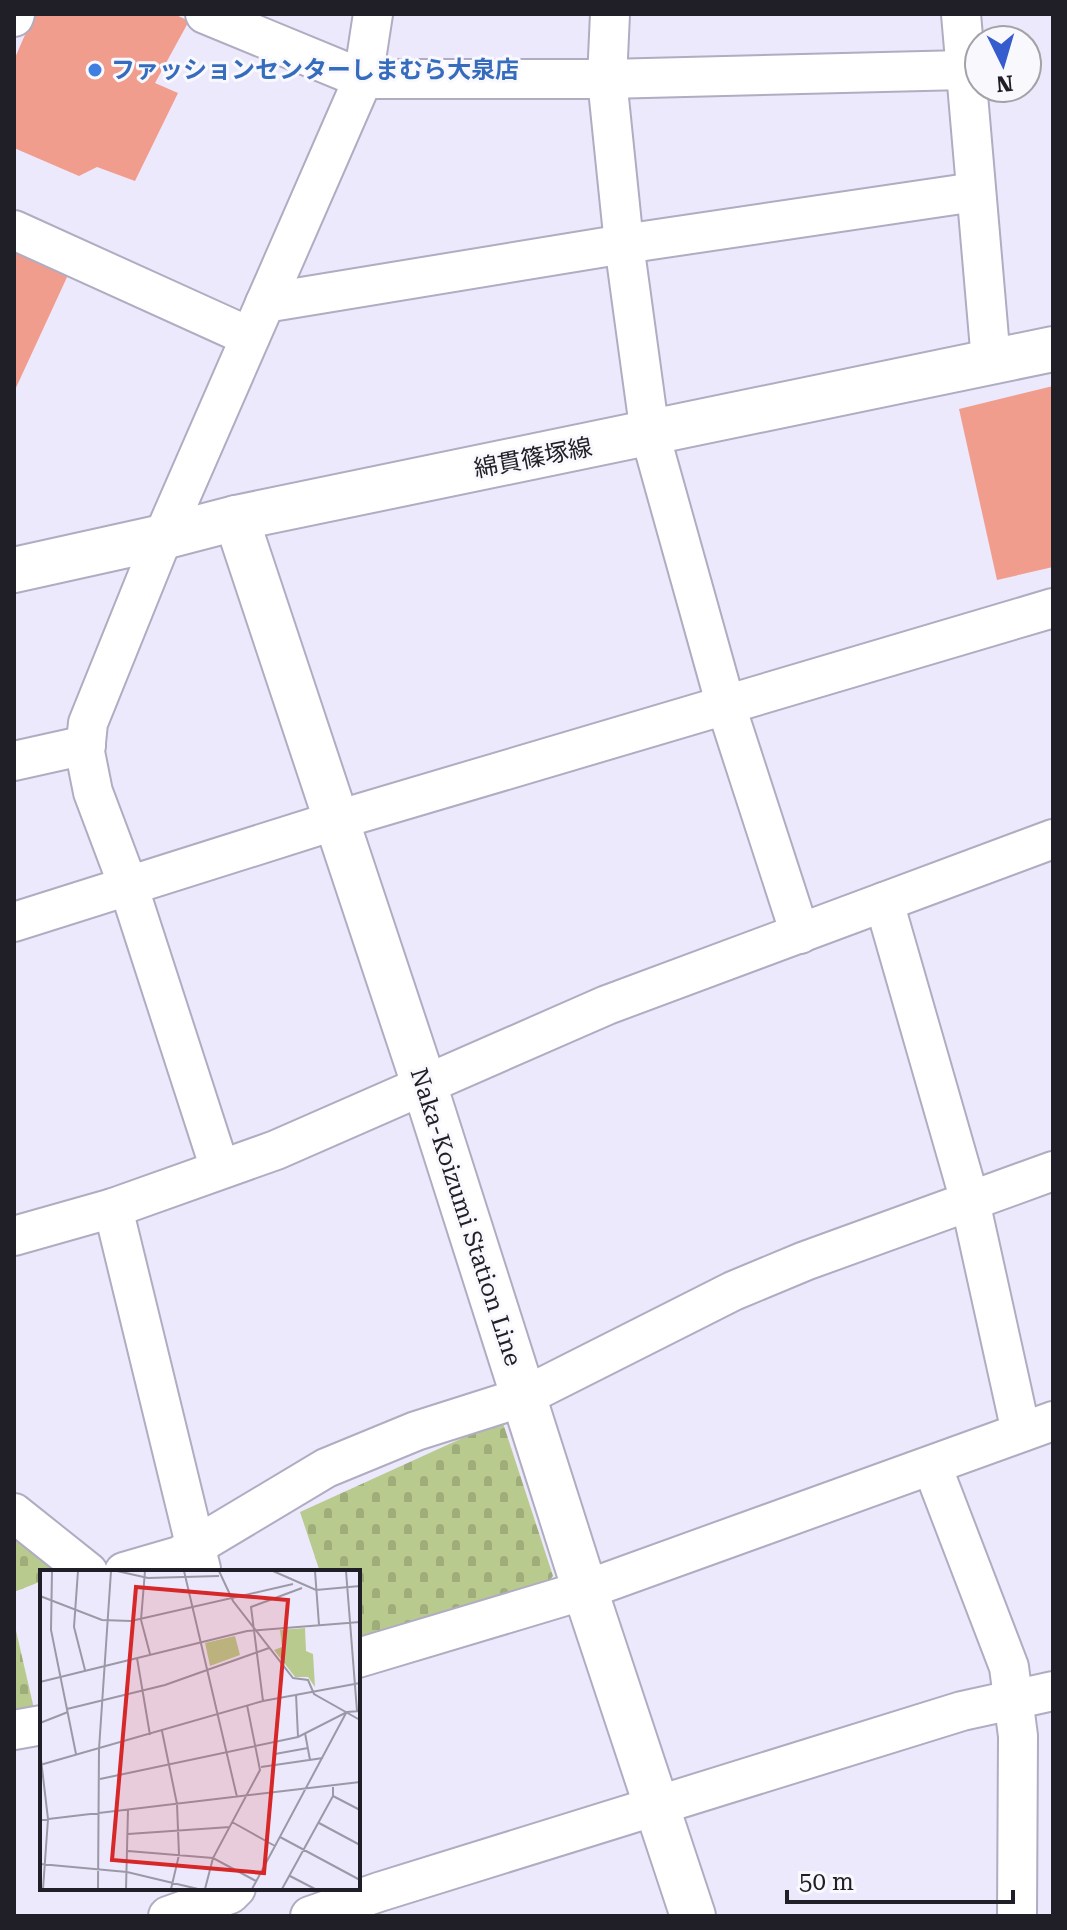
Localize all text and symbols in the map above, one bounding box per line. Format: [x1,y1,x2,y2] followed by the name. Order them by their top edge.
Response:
[963,24,1043,104] north arrow
[111,56,519,84] place label: ファッションセンターしまむら大泉店
[86,61,104,79] marker: ファッションセンターしまむら大泉店
[995,70,1014,97] text: N
[471,433,595,483] street label: 綿貫篠塚線
[405,1065,527,1369] street label: Naka-Koizumi Station Line
[40,1570,360,1890] inset map
[787,1854,1013,1904] scale bar
[799,1868,854,1896] text: 50 m

